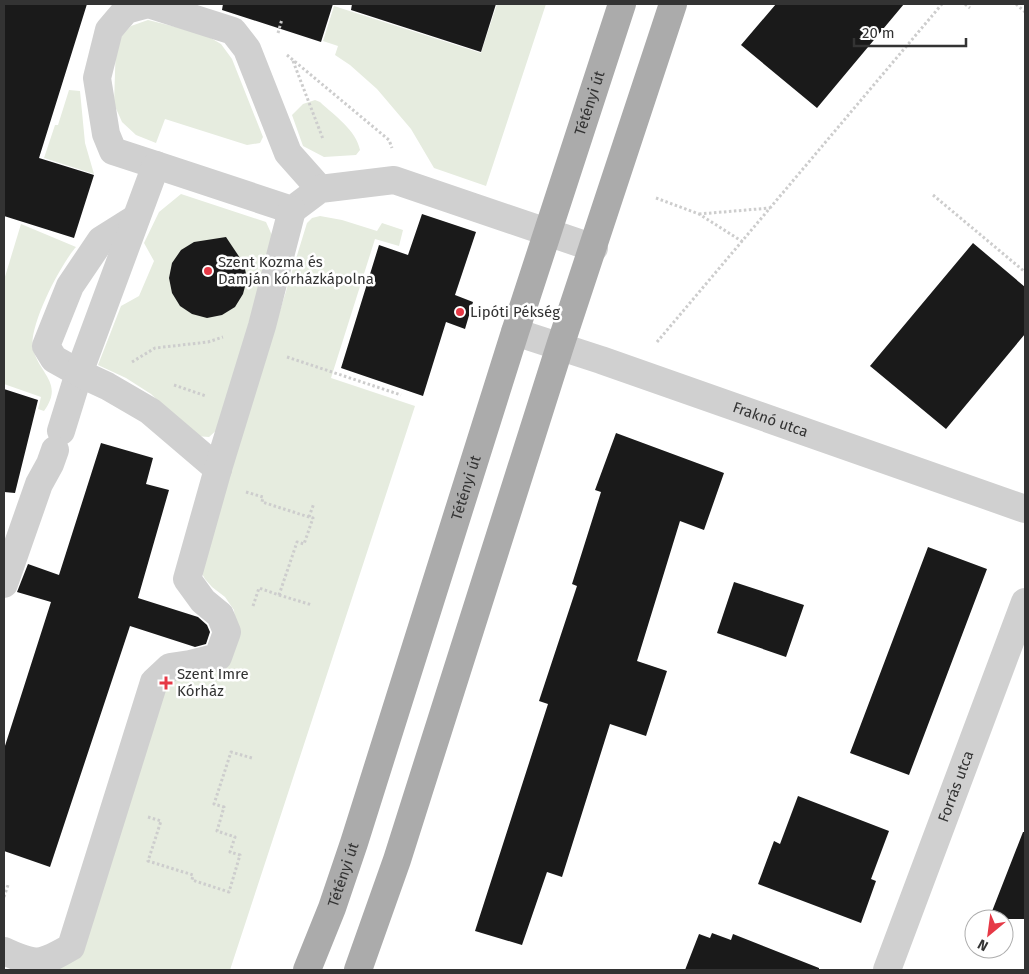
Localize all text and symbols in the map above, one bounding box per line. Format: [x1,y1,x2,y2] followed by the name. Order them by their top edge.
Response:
[854,15,966,47] scale bar
[862,24,895,42] text: 20 m
[571,68,609,138] street label: Tétényi út
[218,253,374,288] place label: Szent Kozma és Damján kórházkápolna
[202,265,214,277] marker: Szent Kozma és Damján kórházkápolna
[470,303,560,321] place label: Lipóti Pékség
[454,306,466,318] marker: Lipóti Pékség
[730,398,810,441] street label: Fraknó utca
[447,452,485,522] street label: Tétényi út
[177,665,249,700] place label: Szent Imre Kórház
[159,676,173,690] marker: Szent Imre Kórház
[934,748,977,825] street label: Forrás utca
[324,840,363,909] street label: Tétényi út
[964,909,1014,959] north arrow
[975,935,991,955] text: N

